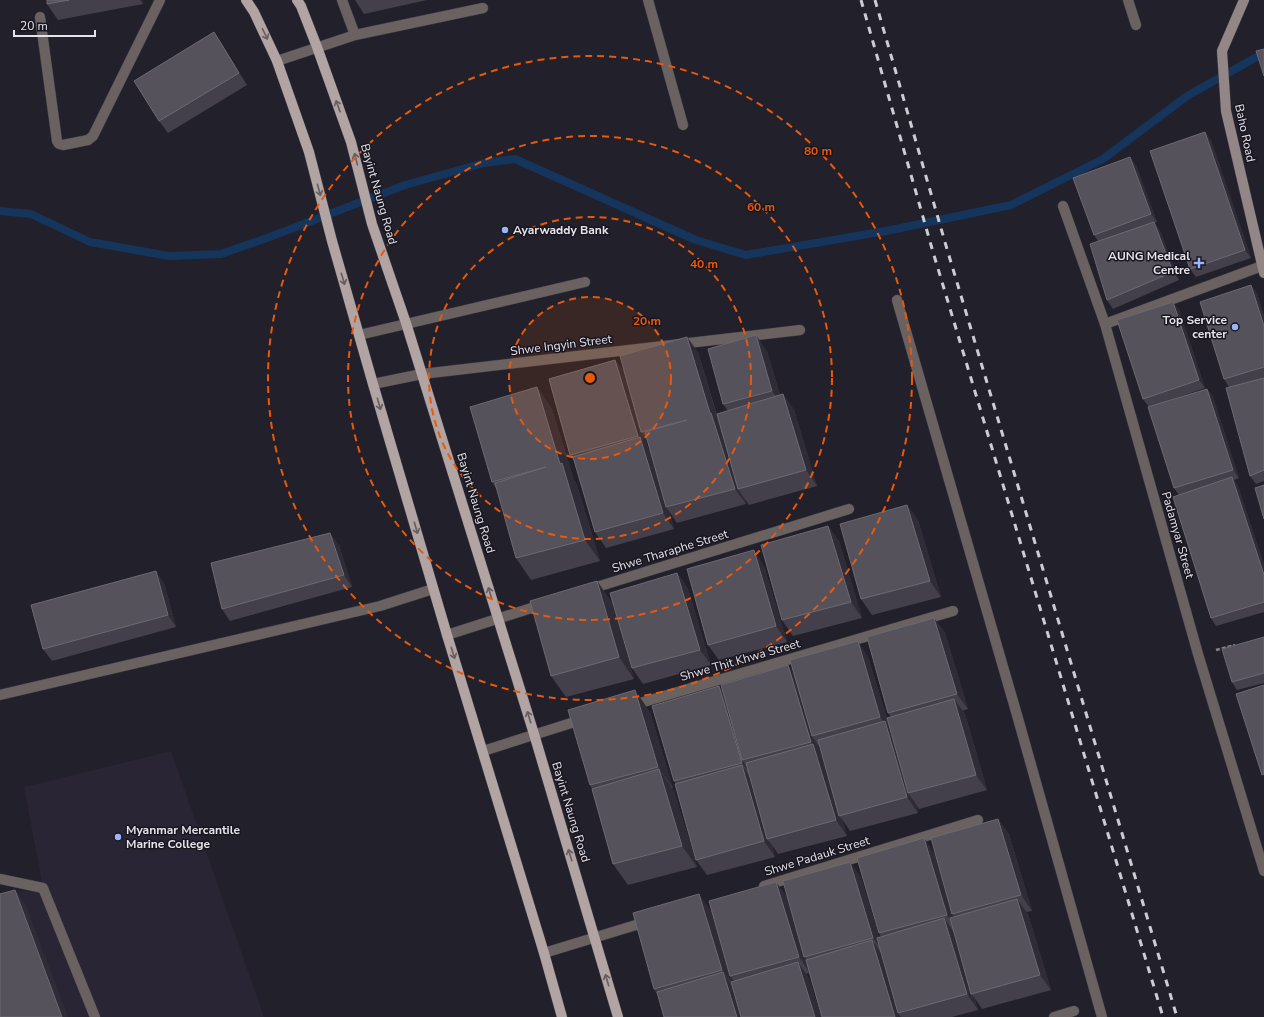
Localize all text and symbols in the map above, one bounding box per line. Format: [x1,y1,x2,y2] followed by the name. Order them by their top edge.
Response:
[14,12,95,38] scale bar
[20,18,48,34] text: 20 m
[262,28,269,40] one-way arrow
[334,99,341,112] one-way arrow
[1231,102,1259,164] street label: Baho Road
[357,142,401,246] street label: Bayint Naung Road
[804,143,832,159] text: 80 m
[351,153,359,166] one-way arrow
[316,183,323,196] one-way arrow
[747,199,775,215] text: 60 m
[513,222,609,238] place label: Ayarwaddy Bank
[500,225,510,235] marker: Ayarwaddy Bank
[1108,248,1190,278] place label: AUNG Medical Centre
[690,256,718,272] text: 40 m
[1193,257,1205,269] marker: AUNG Medical Centre
[340,272,347,285] one-way arrow
[1163,312,1227,342] place label: Top Service center
[633,313,661,329] text: 20 m
[1230,322,1240,332] marker: Top Service center
[509,331,613,359] street label: Shwe Ingyin Street
[583,371,597,385] centre of rings
[376,397,383,410] one-way arrow
[453,451,499,555] street label: Bayint Naung Road
[1158,490,1198,581] street label: Padamyar Street
[413,522,420,535] one-way arrow
[610,525,731,576] street label: Shwe Tharaphe Street
[486,587,493,600] one-way arrow
[678,635,803,685] street label: Shwe Thit Khwa Street
[449,647,457,659] one-way arrow
[525,711,532,724] one-way arrow
[548,760,594,864] street label: Bayint Naung Road
[126,822,240,852] place label: Myanmar Mercantile Marine College
[113,832,123,842] marker: Myanmar Mercantile Marine College
[762,832,872,880] street label: Shwe Padauk Street
[566,849,573,862] one-way arrow
[603,973,611,986] one-way arrow

